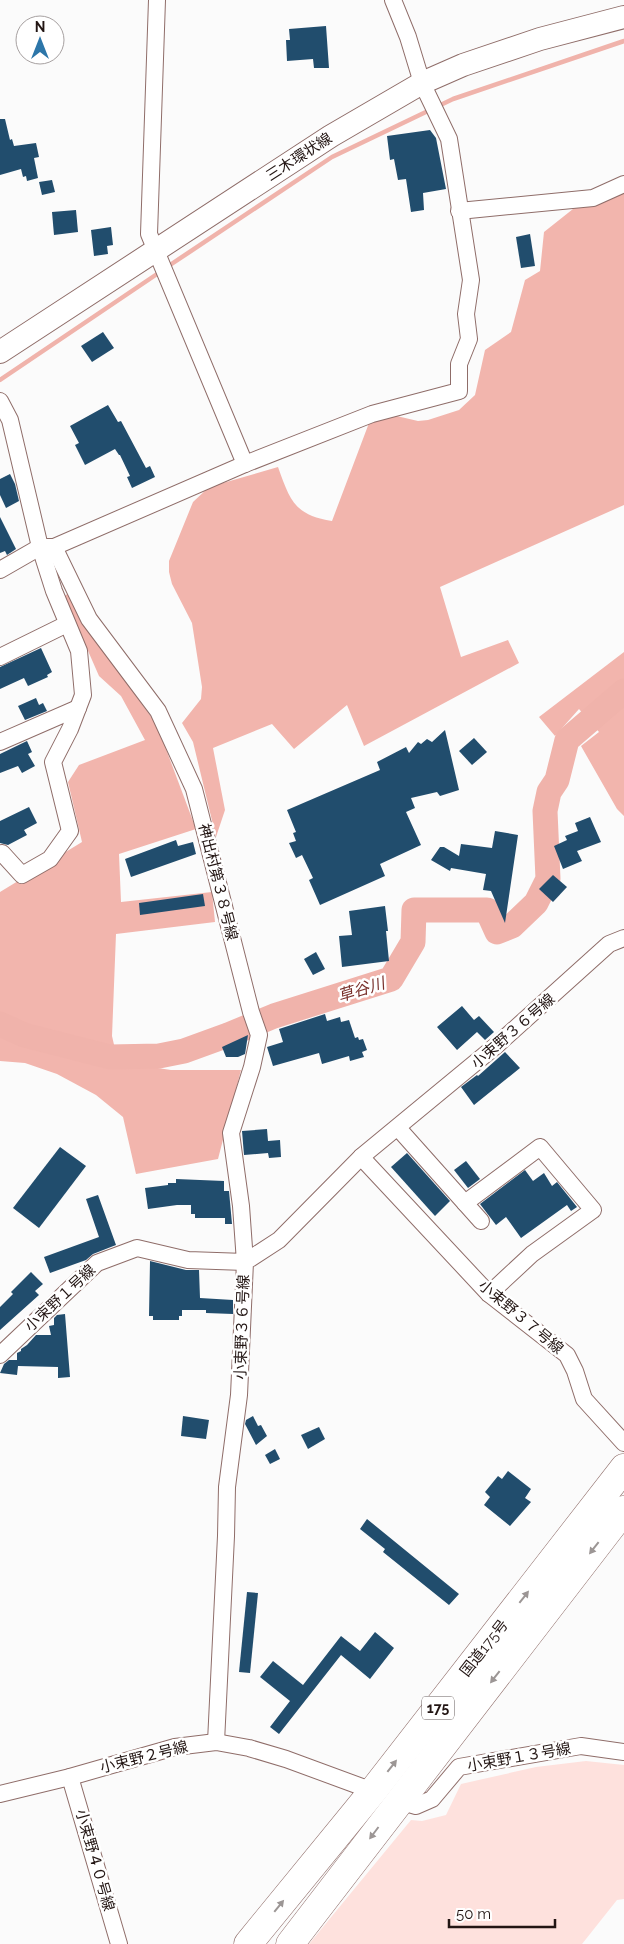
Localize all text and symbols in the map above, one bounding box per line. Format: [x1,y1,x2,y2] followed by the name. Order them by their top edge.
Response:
[15,15,65,65] north arrow
[35,19,45,35] text: N
[263,129,335,185] street label: 三木環状線
[195,822,241,942] street label: 神出村第３８号線
[335,973,389,1006] water label: 草谷川
[467,990,559,1072] street label: 小束野３６号線
[21,1261,99,1335] street label: 小束野１号線
[231,1274,253,1380] street label: 小束野３６号線
[475,1276,567,1358] street label: 小束野３７号線
[589,1541,600,1554] one-way arrow
[519,1590,529,1604] one-way arrow
[456,1616,512,1680] street label: 国道175号
[490,1670,500,1684] one-way arrow
[422,1696,454,1720] road number: 175
[98,1737,190,1777] street label: 小束野２号線
[466,1739,572,1775] street label: 小束野１３号線
[386,1760,397,1773] one-way arrow
[72,1807,118,1913] street label: 小束野４０号線
[369,1826,380,1839] one-way arrow
[449,1896,555,1928] scale bar
[273,1900,284,1913] one-way arrow
[456,1905,491,1923] text: 50 m

